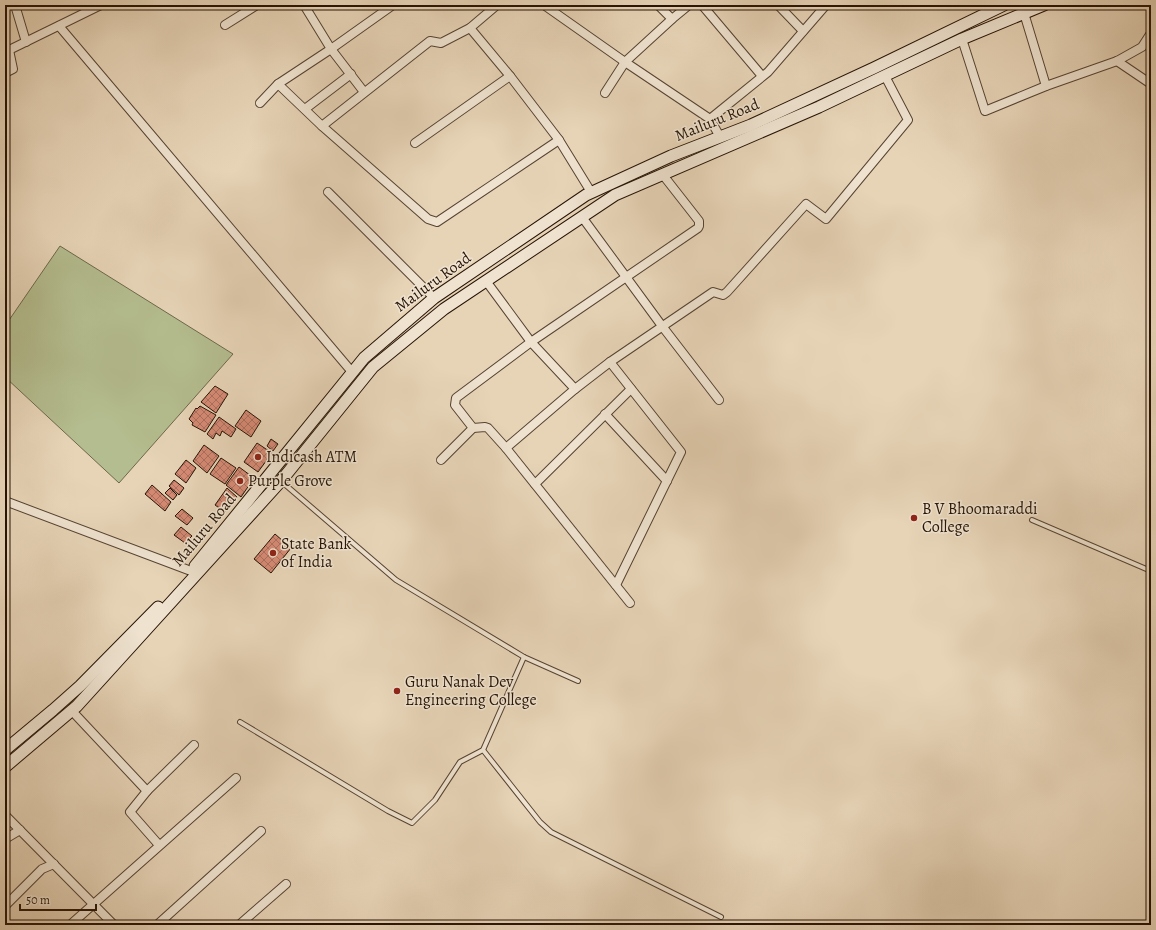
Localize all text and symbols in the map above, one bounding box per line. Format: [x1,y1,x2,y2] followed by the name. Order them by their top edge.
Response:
[672,93,763,147] street label: Mailuru Road
[390,247,476,317] street label: Mailuru Road
[266,446,357,468] place label: Indicash ATM
[253,452,263,462] marker: Indicash ATM
[248,470,332,492] place label: Purple Grove
[235,476,245,486] marker: Purple Grove
[167,488,241,571] street label: Mailuru Road
[922,498,1038,538] place label: B V Bhoomaraddi College
[909,513,919,523] marker: B V Bhoomaraddi College
[281,533,352,573] place label: State Bank of India
[268,548,278,558] marker: State Bank of India
[405,671,537,711] place label: Guru Nanak Dev Engineering College
[392,686,402,696] marker: Guru Nanak Dev Engineering College
[20,886,96,912] scale bar
[26,892,50,908] text: 50 m

